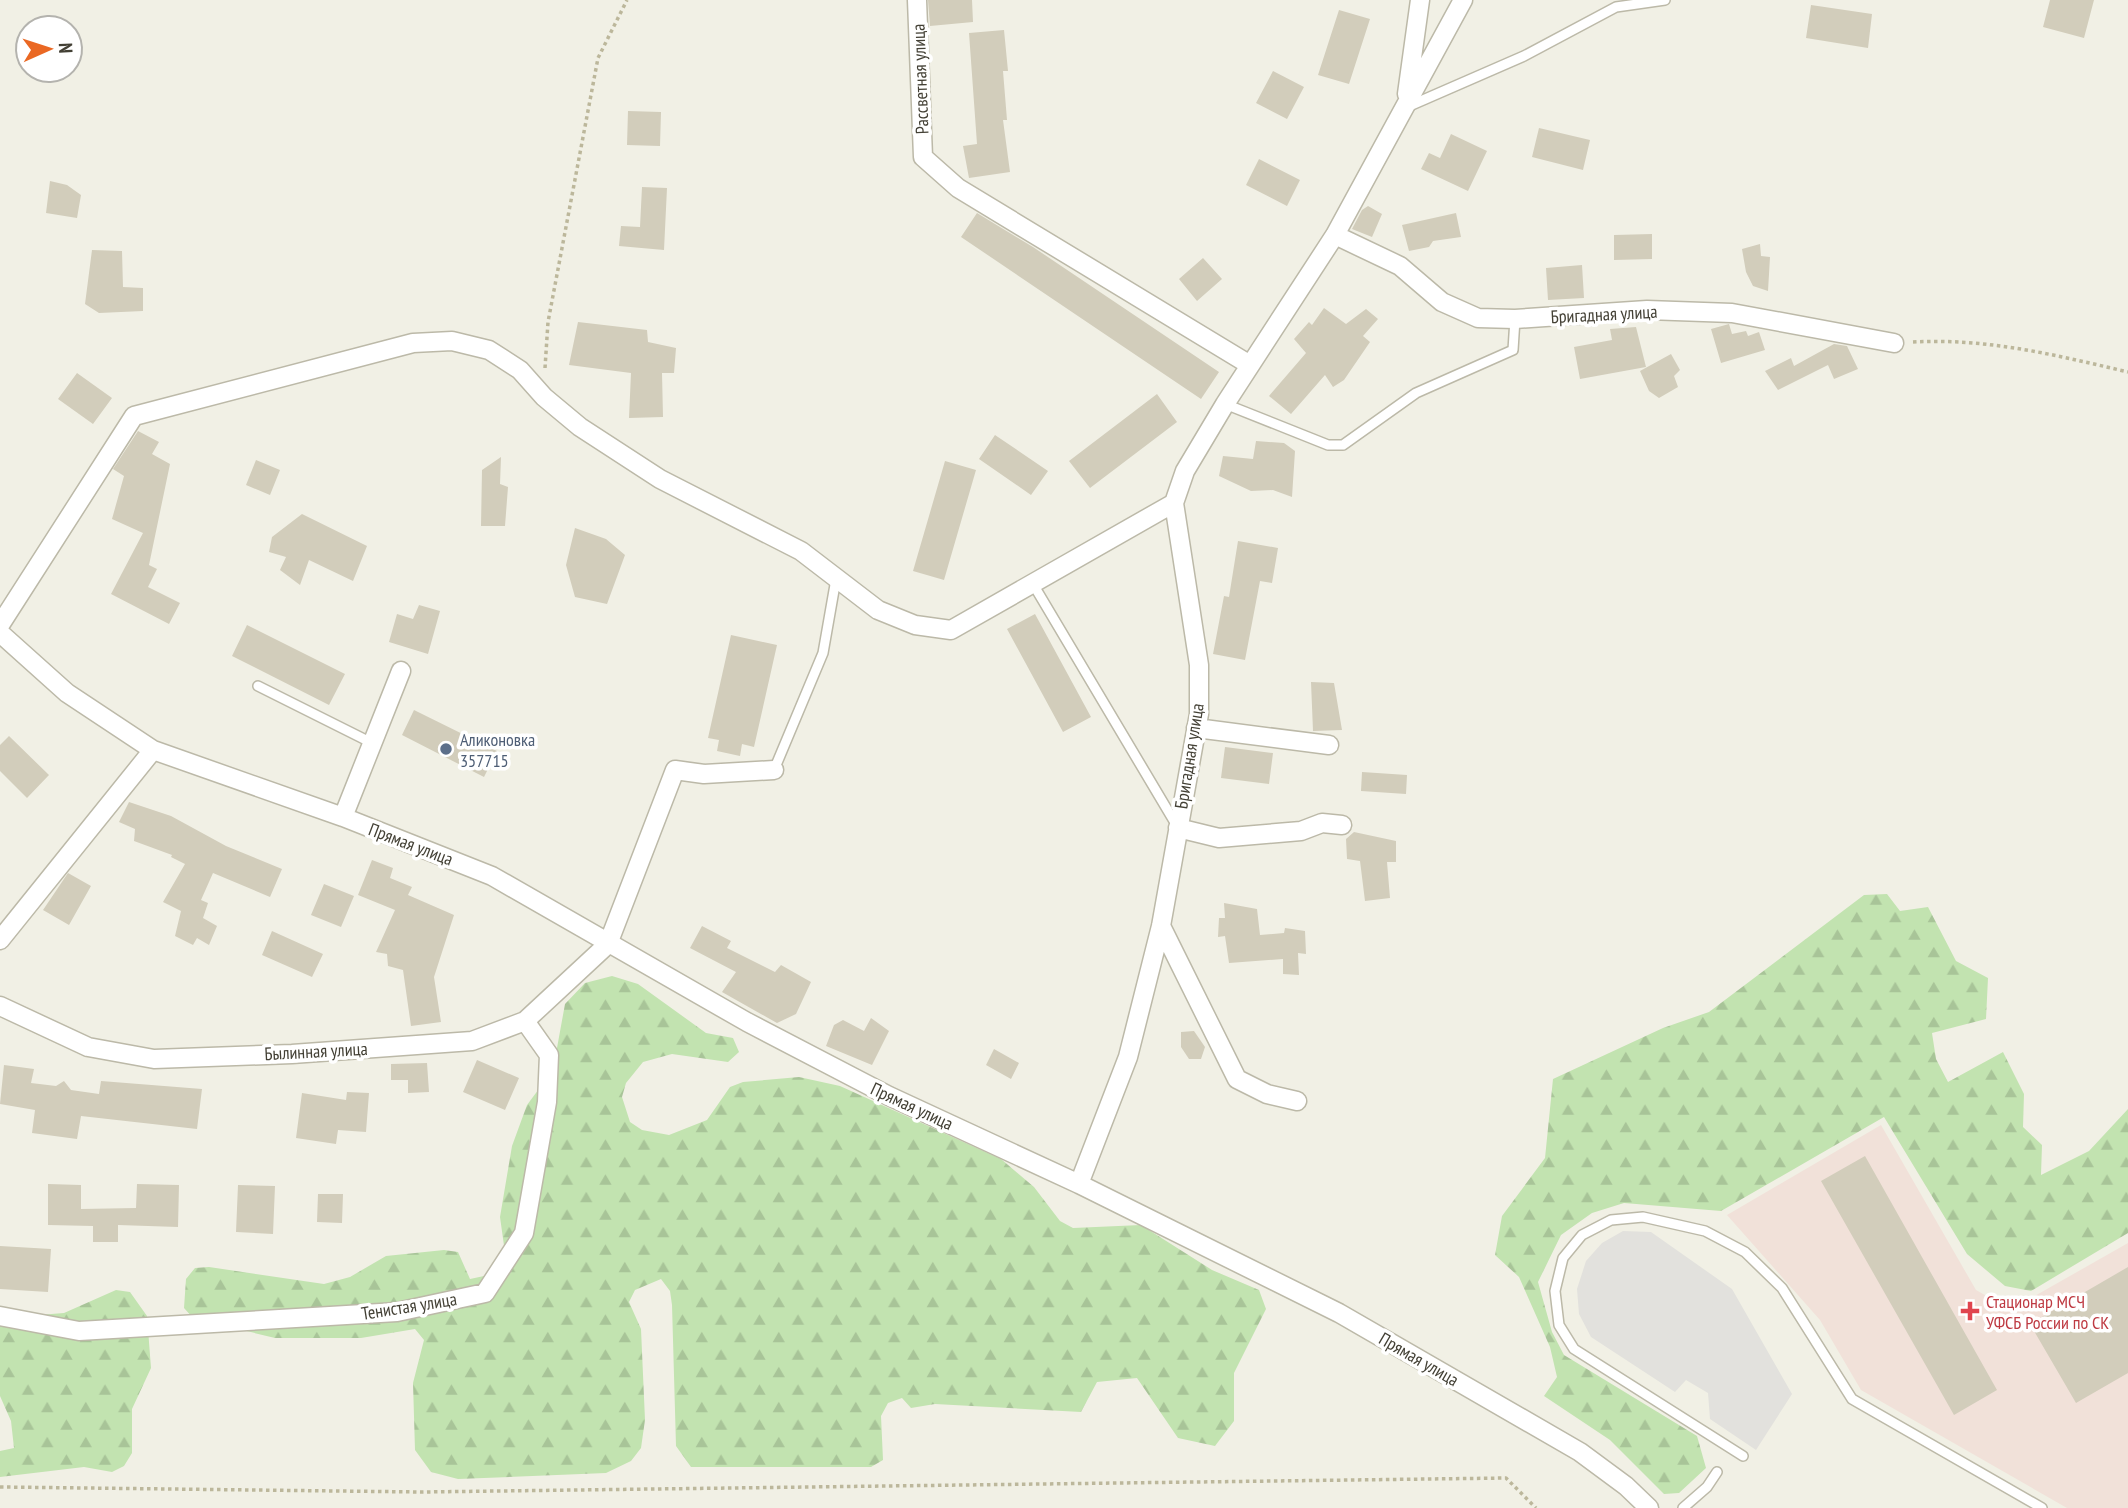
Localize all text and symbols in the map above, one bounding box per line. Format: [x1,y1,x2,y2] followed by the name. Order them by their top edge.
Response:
[14,14,84,84] north arrow
[907,23,933,135] street label: Рассветная улица
[54,42,78,54] text: N
[1550,300,1658,328] street label: Бригадная улица
[1169,701,1209,811] street label: Бригадная улица
[460,728,535,772] place label: Аликоновка 357715
[438,741,454,757] marker: Аликоновка 357715
[366,817,456,871] street label: Прямая улица
[264,1037,368,1065] street label: Былинная улица
[867,1077,957,1135] street label: Прямая улица
[360,1287,458,1325] street label: Тенистая улица
[1986,1290,2109,1334] place label: Стационар МСЧ УФСБ России по СК
[1960,1301,1980,1321] marker: Стационар МСЧ УФСБ России по СК
[1375,1327,1463,1391] street label: Прямая улица

